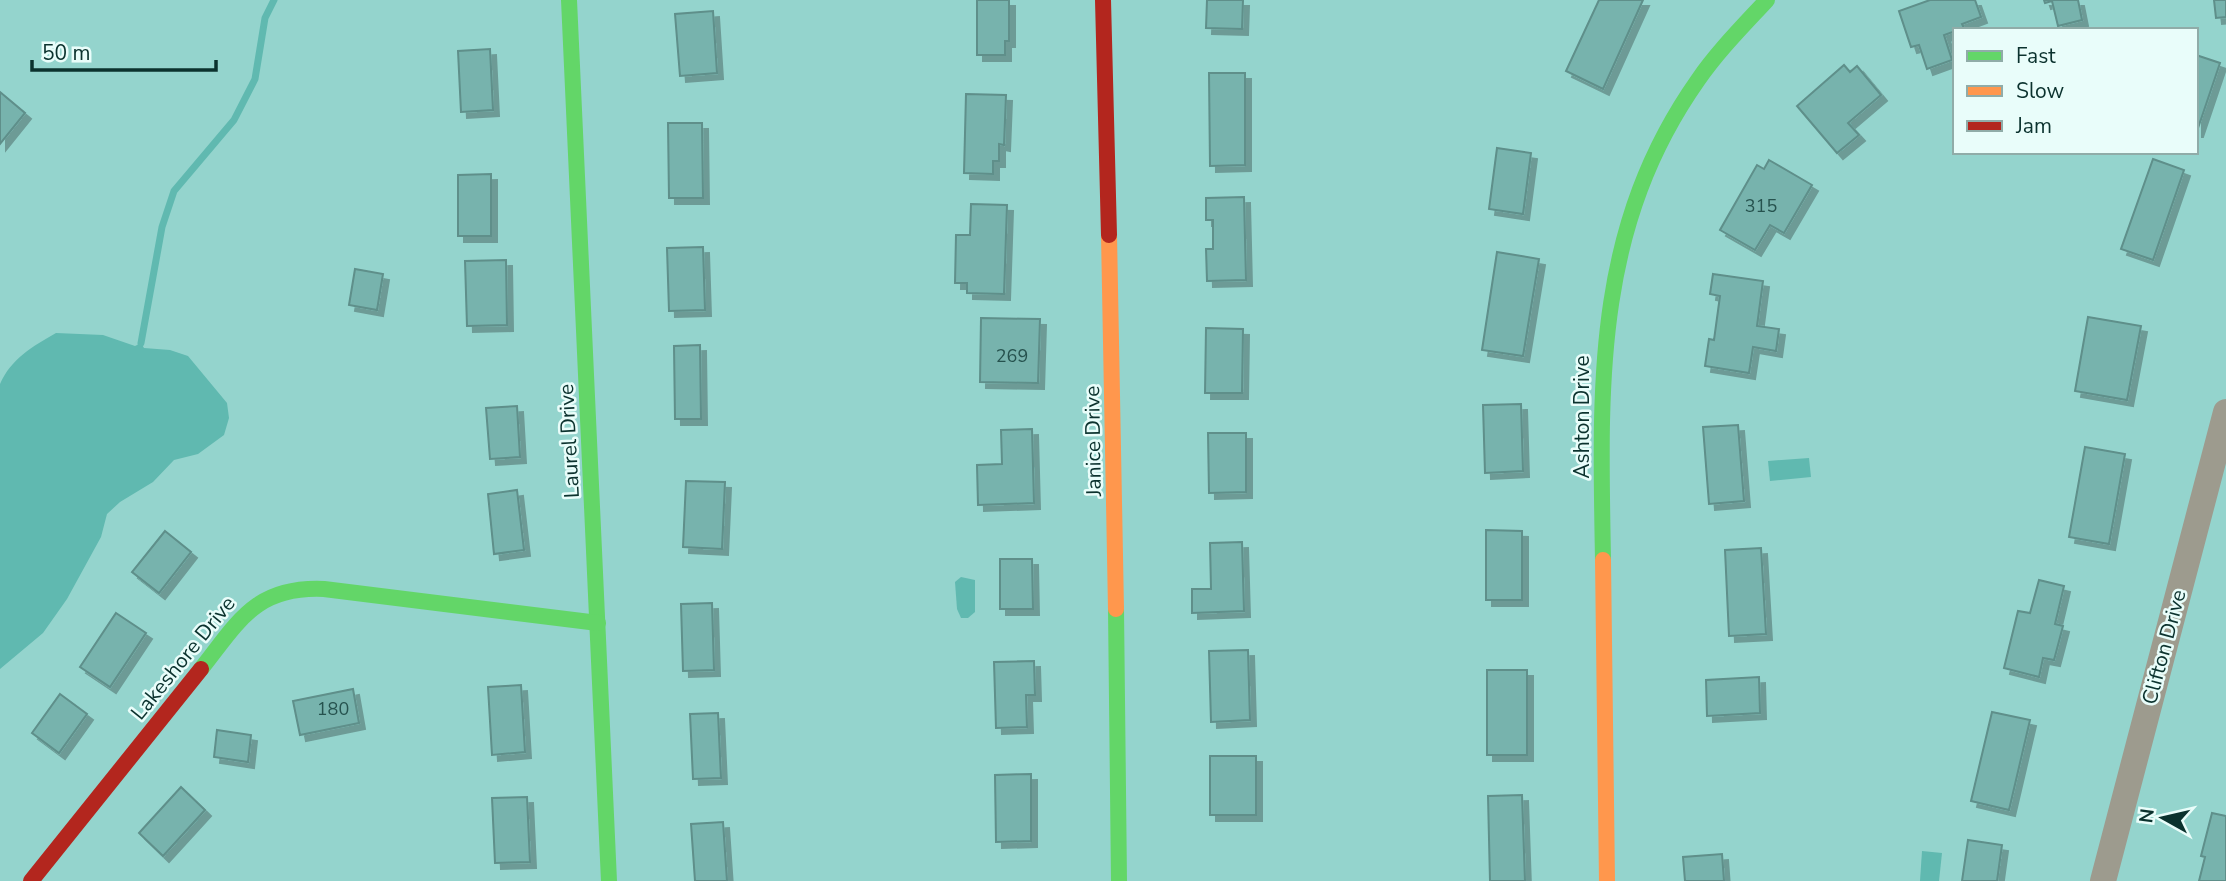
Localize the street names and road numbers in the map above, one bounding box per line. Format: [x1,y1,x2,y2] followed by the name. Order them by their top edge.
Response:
[1568,355,1596,479] street label: Ashton Drive
[552,383,586,499] street label: Laurel Drive
[1078,385,1108,498] street label: Janice Drive
[2135,587,2193,707] street label: Clifton Drive
[124,590,242,726] street label: Lakeshore Drive

